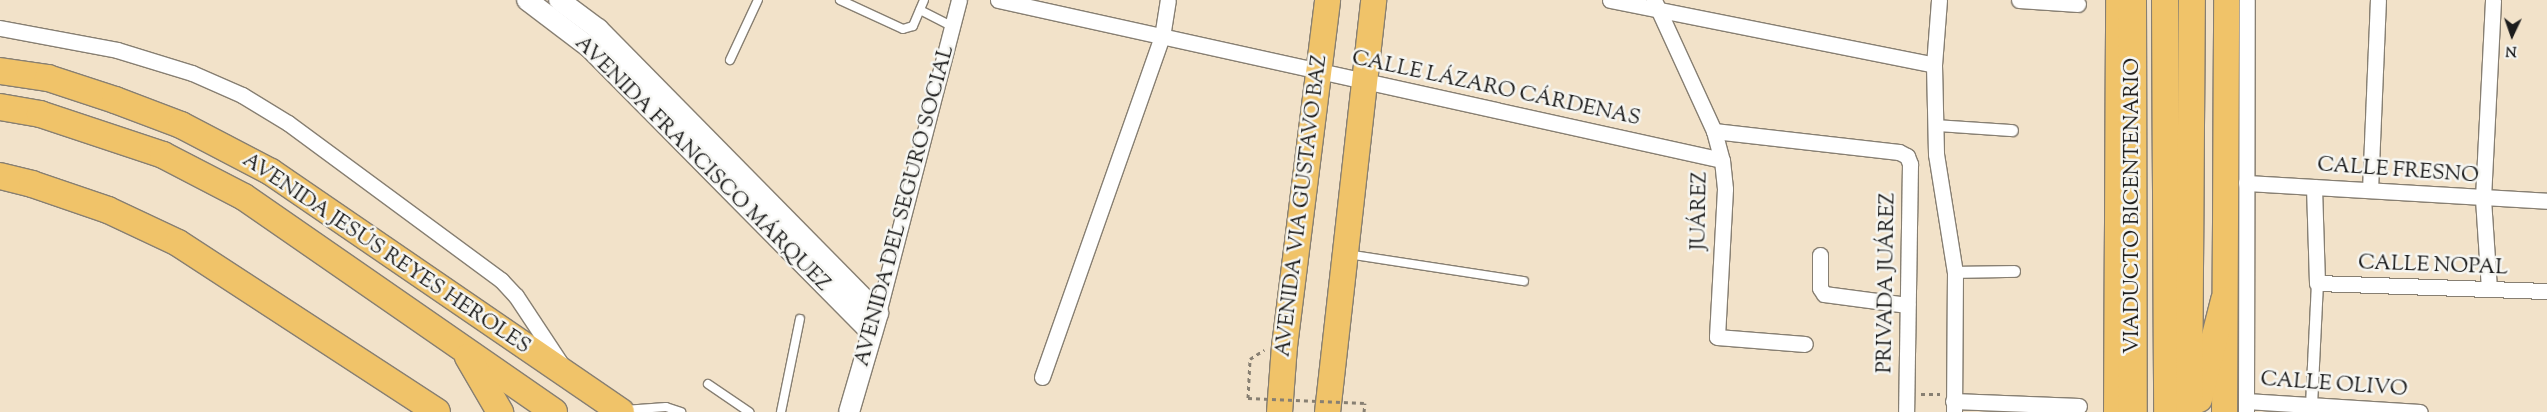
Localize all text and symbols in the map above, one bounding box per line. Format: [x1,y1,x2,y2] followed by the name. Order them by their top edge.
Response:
[2487,10,2537,60] north arrow
[569,31,835,297] street label: AVENIDA FRANCISCO MÁRQUEZ
[2505,40,2517,60] text: N
[850,43,960,369] street label: AVENIDA DEL SEGURO SOCIAL
[1350,46,1642,132] street label: CALLE LÁZARO CÁRDENAS
[1271,54,1333,358] street label: AVENIDA VIA GUSTAVO BAZ
[2120,58,2146,354] street label: VIADUCTO BICENTENARIO
[237,148,535,360] street label: AVENIDA JESÚS REYES HEROLES
[2316,153,2480,189] street label: CALLE FRESNO
[1687,171,1713,251] street label: JUÁREZ
[1873,193,1901,373] street label: PRIVADA JUÁREZ
[2358,251,2508,281] street label: CALLE NOPAL
[2260,367,2408,403] street label: CALLE OLIVO

